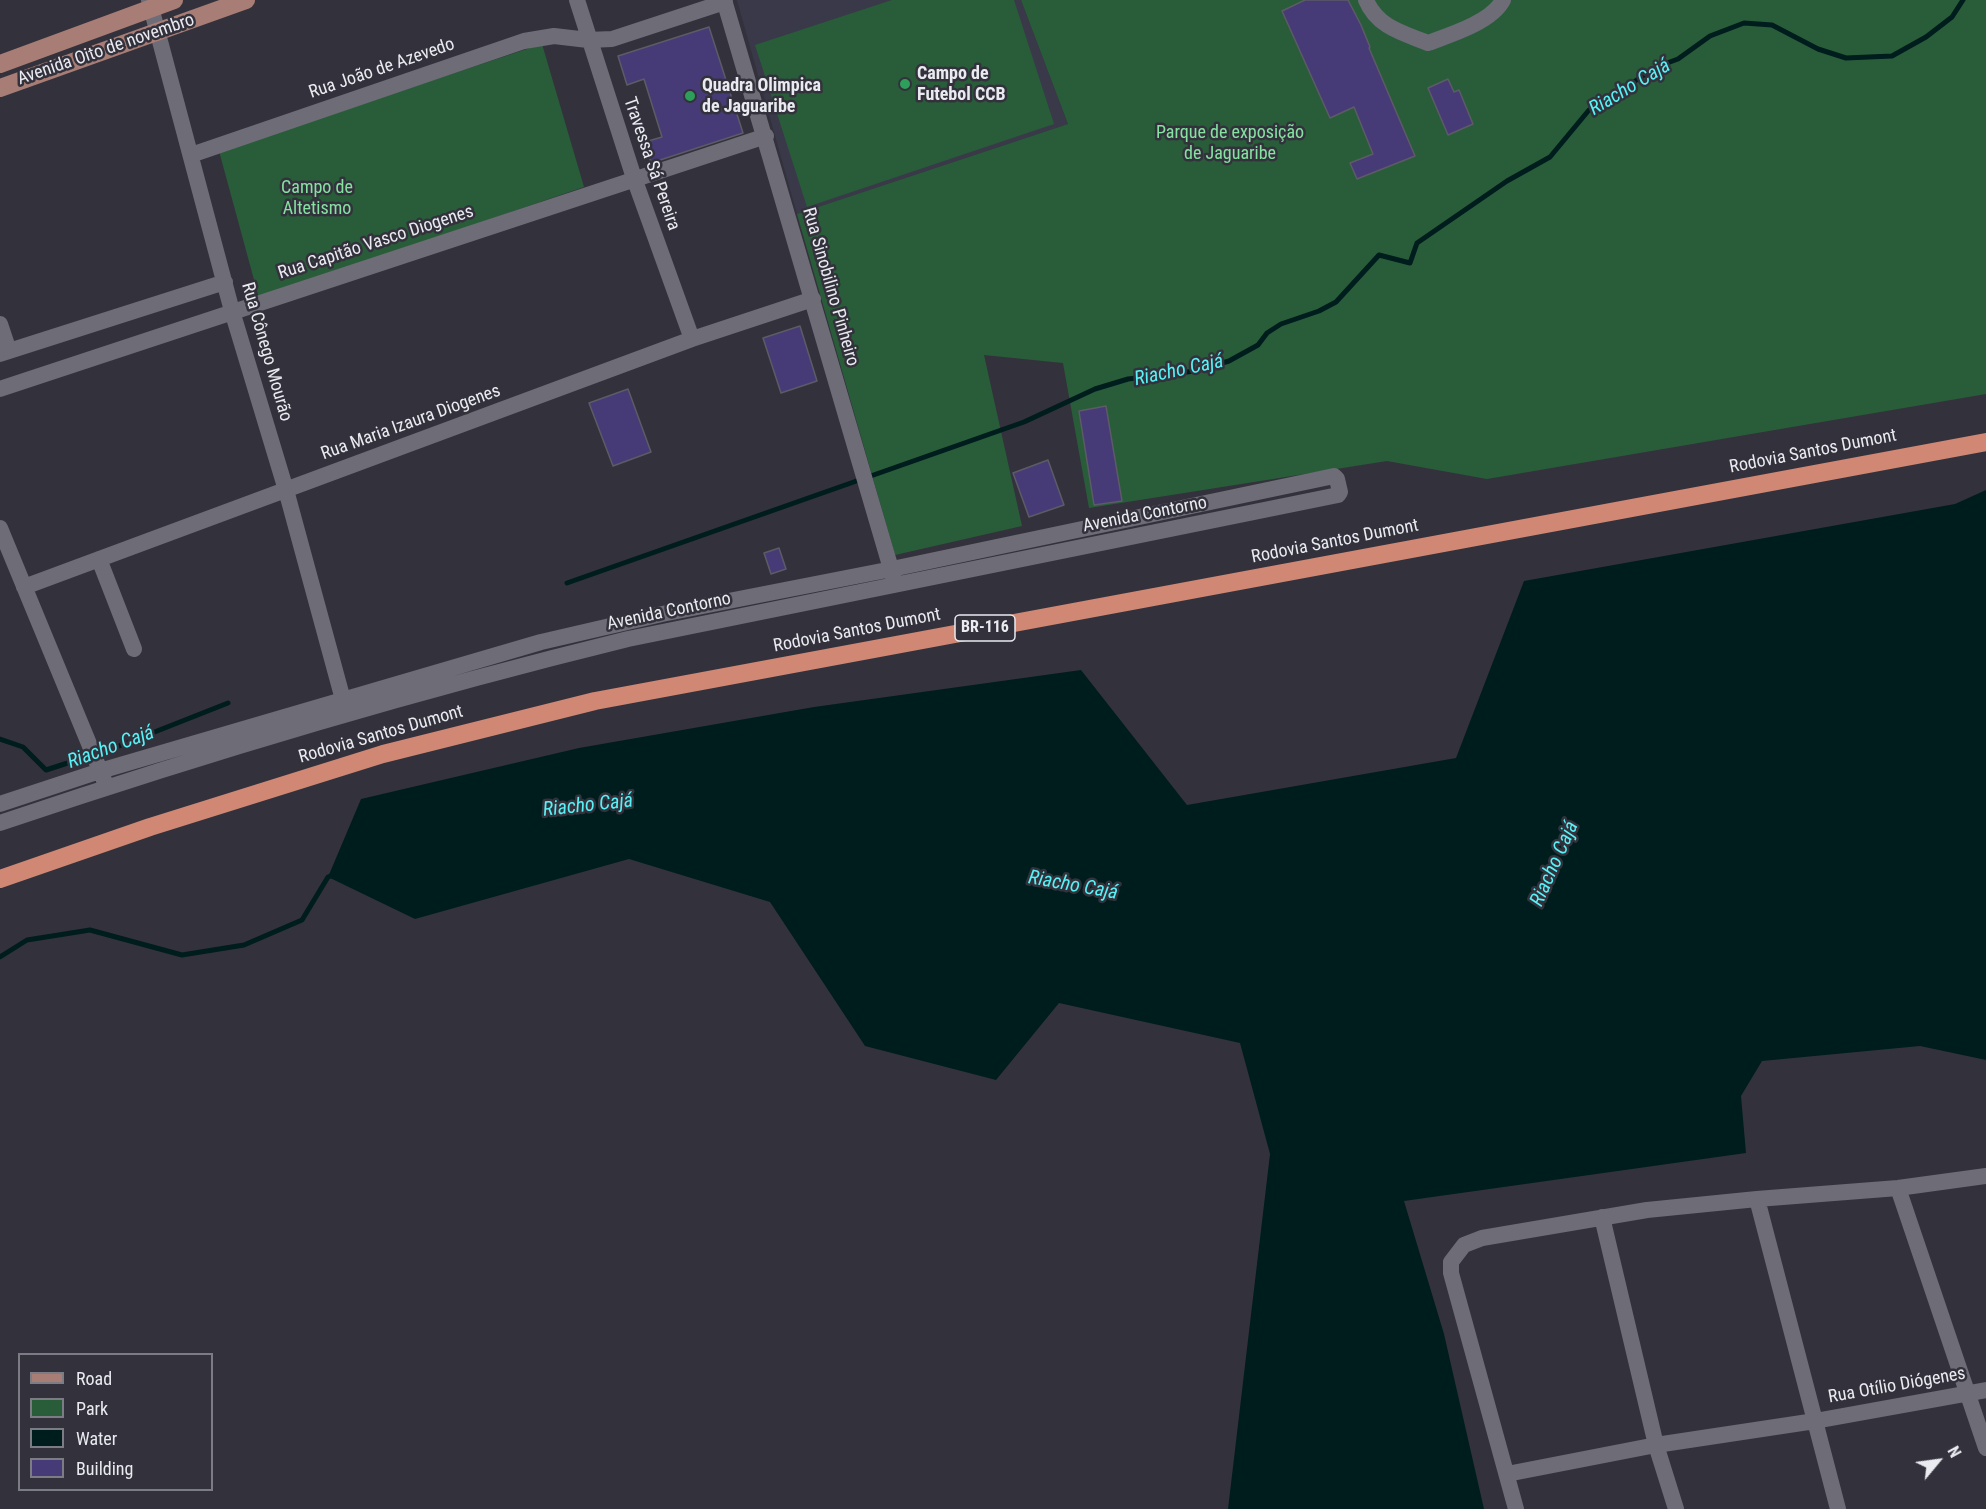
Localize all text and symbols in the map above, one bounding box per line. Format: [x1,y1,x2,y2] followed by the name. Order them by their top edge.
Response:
[15,10,197,90] street label: Avenida Oito de novembro
[306,34,458,104] street label: Rua João de Azevedo
[1585,54,1675,122] water label: Riacho Cajá
[917,63,1006,106] place label: Campo de Futebol CCB
[702,75,821,118] place label: Quadra Olimpica de Jaguaribe
[898,77,912,91] marker: Campo de Futebol CCB
[683,89,697,103] marker: Quadra Olimpica de Jaguaribe
[618,95,684,233] street label: Travessa Sá Pereira
[1156,122,1304,164] park label: Parque de exposição de Jaguaribe
[281,177,353,219] park label: Campo de Altetismo
[276,201,476,285] street label: Rua Capitão Vasco Diogenes
[797,205,863,369] street label: Rua Sinobilino Pinheiro
[236,280,296,424] street label: Rua Cônego Mourão
[1132,350,1226,392] water label: Riacho Cajá
[318,380,504,466] street label: Rua Maria Izaura Diogenes
[1728,425,1898,479] street label: Rodovia Santos Dumont
[1081,492,1209,538] street label: Avenida Contorno
[1250,515,1420,569] street label: Rodovia Santos Dumont
[605,588,733,636] street label: Avenida Contorno
[772,604,942,658] street label: Rodovia Santos Dumont
[955,615,1015,641] road number: BR-116
[296,701,466,769] street label: Rodovia Santos Dumont
[64,721,158,775] water label: Riacho Cajá
[542,789,634,823] water label: Riacho Cajá
[1526,818,1584,910] water label: Riacho Cajá
[1026,866,1120,906] water label: Riacho Cajá
[18,1353,213,1491] legend
[1827,1363,1967,1409] street label: Rua Otílio Diógenes
[76,1368,112,1389] text: Road
[76,1398,108,1419] text: Park
[76,1428,117,1449] text: Water
[1908,1431,1968,1491] north arrow
[1943,1443,1965,1461] text: N
[76,1458,133,1479] text: Building

